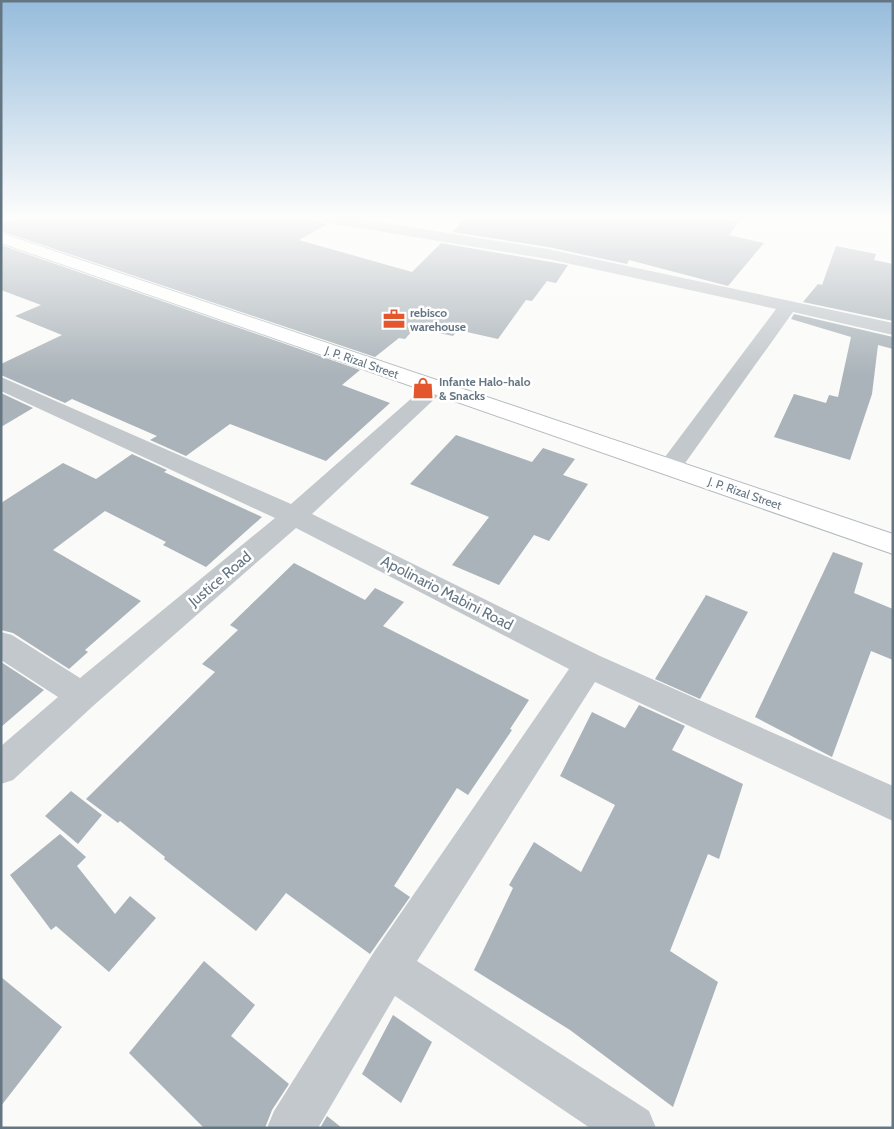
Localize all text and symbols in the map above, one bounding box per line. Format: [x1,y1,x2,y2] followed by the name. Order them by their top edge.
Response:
[410,305,466,334] place label: rebisco warehouse
[381,306,407,332] office icon: rebisco warehouse
[322,342,401,382] street label: J. P. Rizal Street
[439,374,531,403] place label: Infante Halo-halo & Snacks
[410,375,436,401] shop icon: Infante Halo-halo & Snacks
[705,473,784,513] street label: J. P. Rizal Street
[184,548,255,611] street label: Justice Road
[378,552,516,634] street label: Apolinario Mabini Road

